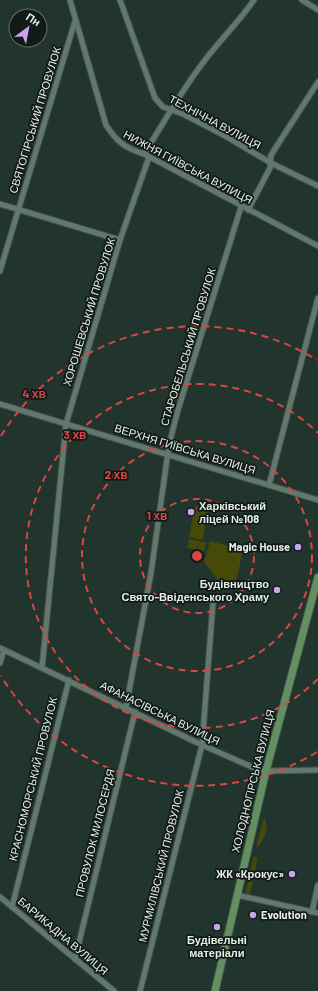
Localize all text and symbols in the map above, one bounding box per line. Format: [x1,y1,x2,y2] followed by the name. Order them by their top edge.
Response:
[8,8,48,48] north arrow
[24,10,43,28] text: Пн
[6,44,63,195] street label: СВЯТОГІРСЬКИЙ ПРОВУЛОК
[167,92,263,151] street label: ТЕХНІЧНА ВУЛИЦЯ
[122,127,255,206] street label: НИЖНЯ ГИЇВСЬКА ВУЛИЦЯ
[60,236,117,388] street label: ХОРОШЕВСЬКИЙ ПРОВУЛОК
[157,266,218,427] street label: СТАРОБЕЛЬСЬКИЙ ПРОВУЛОК
[22,386,46,400] text: 4 хв
[113,421,257,476] street label: ВЕРХНЯ ГИЇВСЬКА ВУЛИЦЯ
[64,427,86,441] text: 3 хв
[104,467,128,481] text: 2 хв
[199,499,266,525] place label: Харківський ліцей №108
[186,507,196,517] marker: Харківський ліцей №108
[147,508,167,522] text: 1 хв
[229,540,290,553] place label: Magic House
[293,542,303,552] marker: Magic House
[190,549,204,563] centre of rings
[121,577,270,603] place label: Будівництво Свято-Ввіденського Храму
[272,585,282,595] marker: Будівництво Свято-Ввіденського Храму
[98,678,222,747] street label: АФАНАСІВСЬКА ВУЛИЦЯ
[6,695,59,862] street label: КРАСНОМОРСЬКИЙ ПРОВУЛОК
[228,708,277,854] street label: ХОЛОДНОГІРСЬКА ВУЛИЦЯ
[72,767,117,898] street label: ПРОВУЛОК МИЛОСЕРДЯ
[135,788,186,943] street label: МУРМИЛІВСЬКИЙ ПРОВУЛОК
[215,867,284,880] place label: ЖК «Крокус»
[287,869,297,879] marker: ЖК «Крокус»
[16,894,111,977] street label: БАРИКАДНА ВУЛИЦЯ
[261,908,307,921] place label: Evolution
[248,910,258,920] marker: Evolution
[212,922,222,932] marker: Будівельні матеріали
[187,933,247,959] place label: Будівельні матеріали

